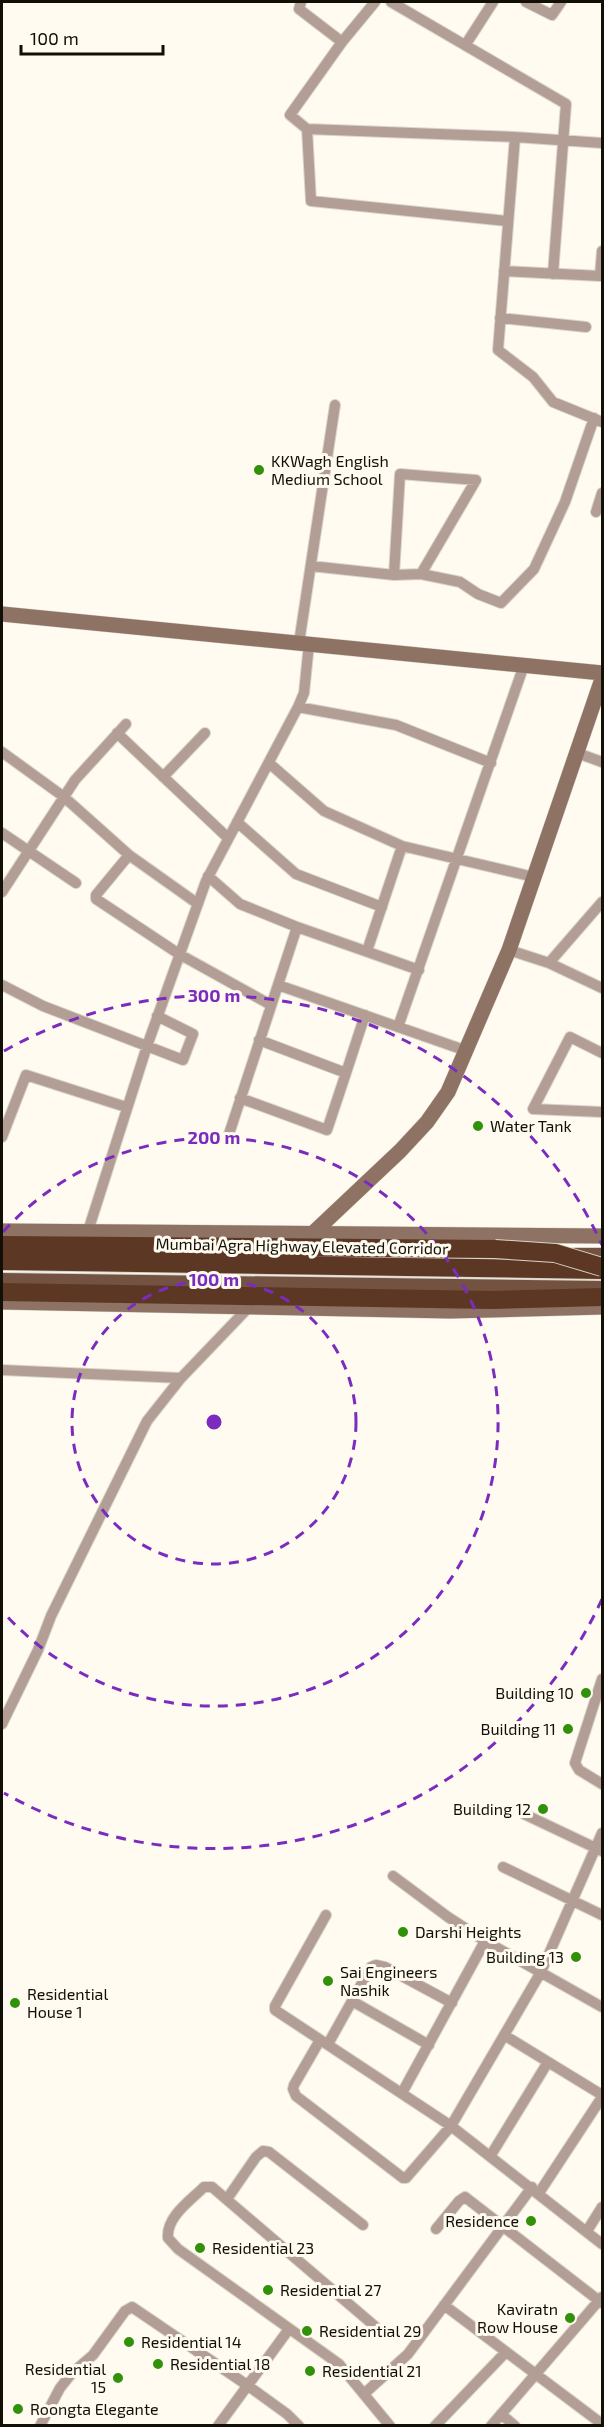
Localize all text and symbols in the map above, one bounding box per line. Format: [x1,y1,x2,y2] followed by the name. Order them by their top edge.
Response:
[21,18,164,56] scale bar
[30,27,79,49] text: 100 m
[271,451,389,488] place label: KKWagh English Medium School
[252,463,266,477] marker: KKWagh English Medium School
[188,984,240,1006] text: 300 m
[490,1116,572,1135] place label: Water Tank
[471,1119,485,1133] marker: Water Tank
[188,1126,240,1148] text: 200 m
[155,1233,449,1258] street label: Mumbai Agra Highway Elevated Corridor
[189,1268,239,1290] text: 100 m
[204,1412,224,1432] centre of rings
[495,1683,574,1702] place label: Building 10
[579,1686,593,1700] marker: Building 10
[481,1719,556,1738] place label: Building 11
[561,1722,575,1736] marker: Building 11
[453,1799,531,1818] place label: Building 12
[536,1802,550,1816] marker: Building 12
[415,1922,521,1941] place label: Darshi Heights
[396,1925,410,1939] marker: Darshi Heights
[486,1947,564,1966] place label: Building 13
[569,1950,583,1964] marker: Building 13
[340,1962,437,1999] place label: Sai Engineers Nashik
[321,1974,335,1988] marker: Sai Engineers Nashik
[27,1984,108,2021] place label: Residential House 1
[8,1996,22,2010] marker: Residential House 1
[445,2211,519,2230] place label: Residence
[524,2214,538,2228] marker: Residence
[212,2238,314,2257] place label: Residential 23
[193,2241,207,2255] marker: Residential 23
[280,2280,382,2299] place label: Residential 27
[261,2283,275,2297] marker: Residential 27
[477,2299,558,2336] place label: Kaviratn Row House
[563,2311,577,2325] marker: Kaviratn Row House
[319,2321,421,2340] place label: Residential 29
[300,2324,314,2338] marker: Residential 29
[141,2332,242,2351] place label: Residential 14
[122,2335,136,2349] marker: Residential 14
[170,2354,270,2373] place label: Residential 18
[151,2357,165,2371] marker: Residential 18
[25,2359,106,2396] place label: Residential 15
[322,2361,422,2380] place label: Residential 21
[303,2364,317,2378] marker: Residential 21
[111,2371,125,2385] marker: Residential 15
[30,2399,159,2418] place label: Roongta Elegante
[11,2402,25,2416] marker: Roongta Elegante

